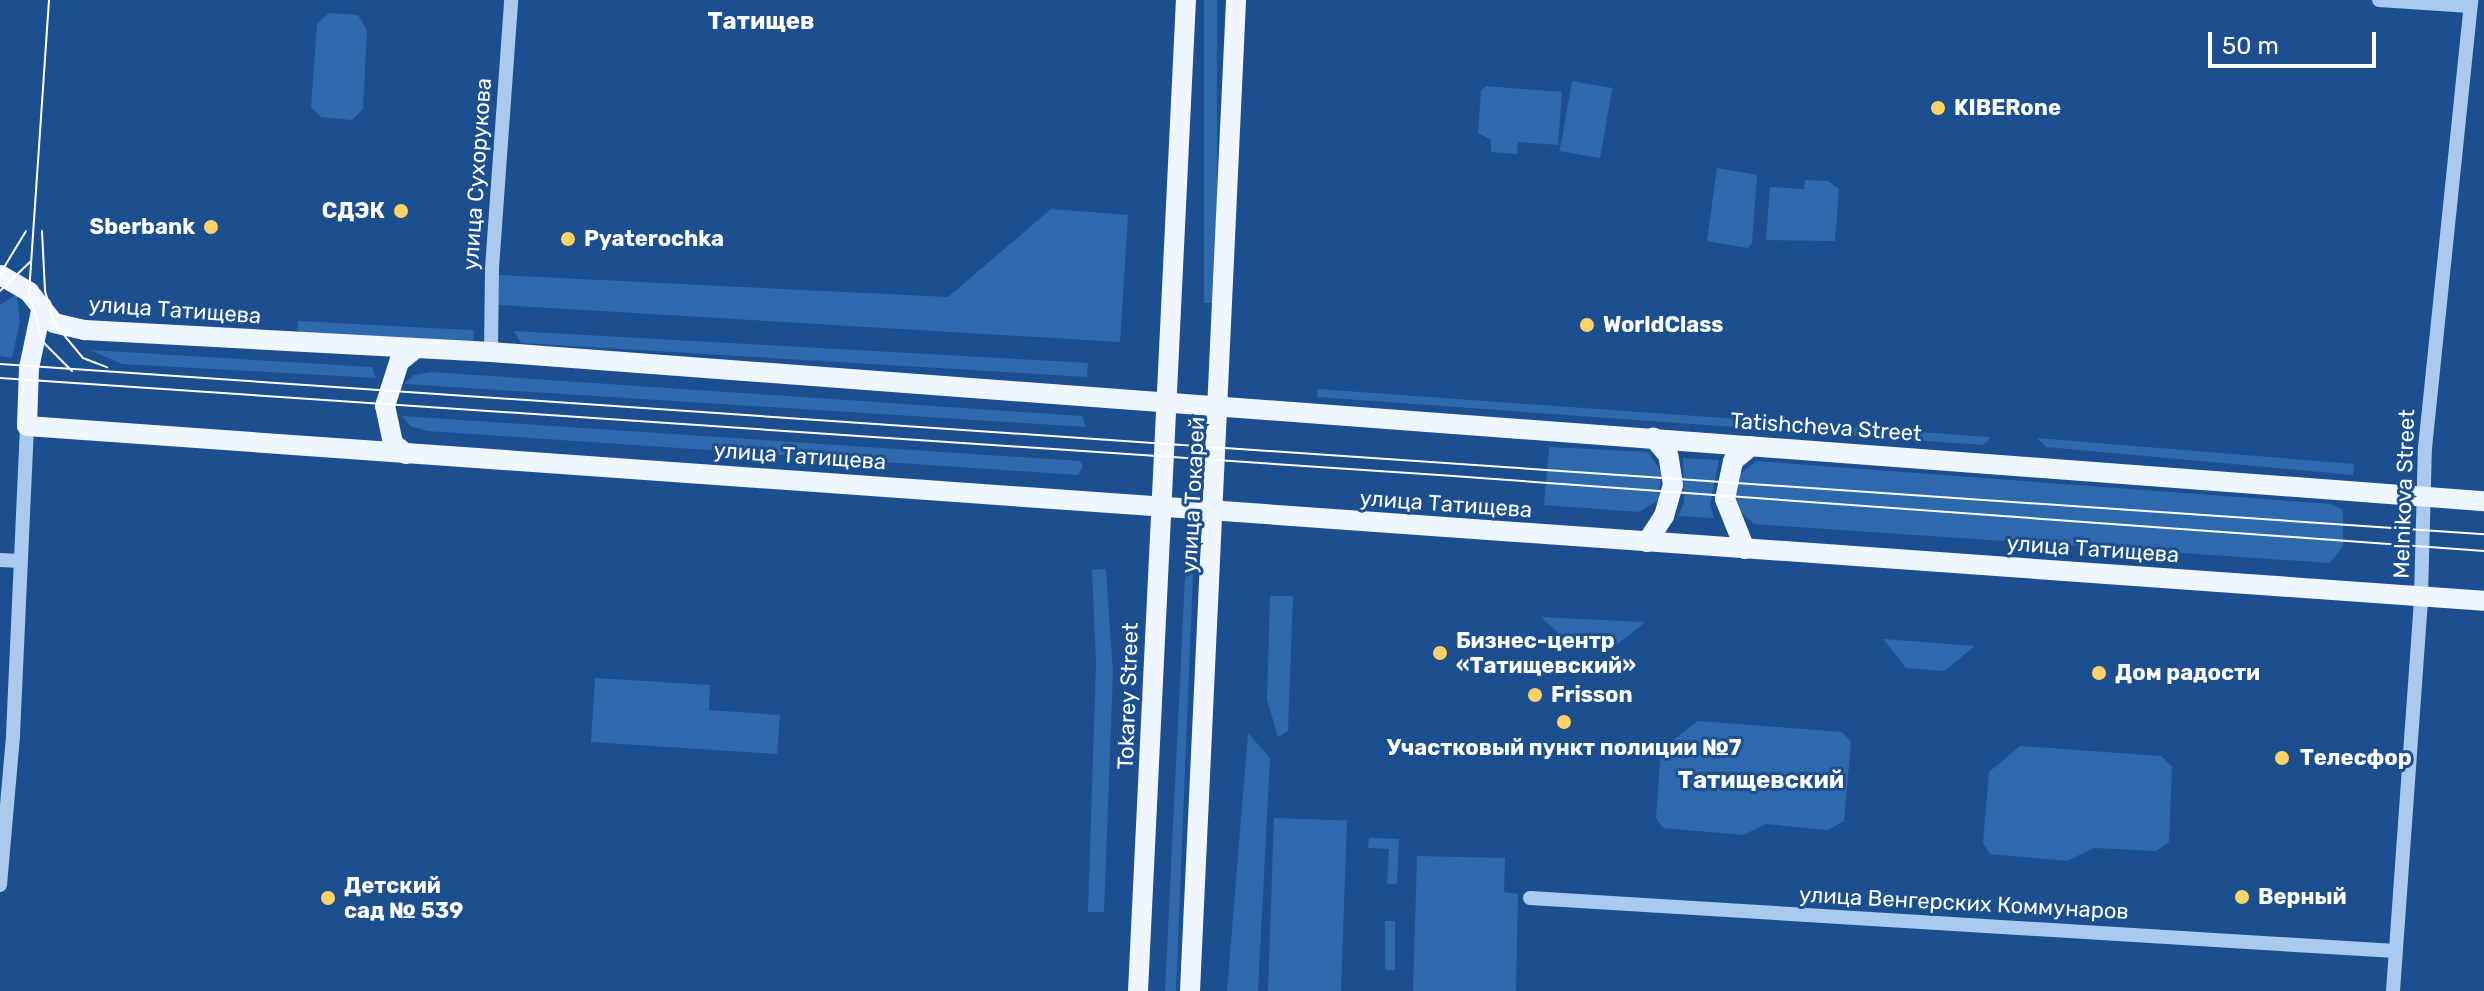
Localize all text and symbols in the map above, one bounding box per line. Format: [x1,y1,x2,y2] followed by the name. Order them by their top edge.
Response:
[707,8,815,36] district label: Татищев
[2212,16,2380,66] scale bar
[2222,32,2279,60] text: 50 m
[457,77,497,271] street label: улица Сухорукова
[1954,95,2061,121] place label: KIBERone
[1929,99,1947,117] marker: KIBERone
[322,198,385,224] place label: СДЭК
[392,202,410,220] marker: СДЭК
[90,214,195,240] place label: Sberbank
[202,218,220,236] marker: Sberbank
[584,226,724,252] place label: Pyaterochka
[559,230,577,248] marker: Pyaterochka
[88,291,262,329] street label: улица Татищева
[1603,312,1724,338] place label: WorldClass
[1578,316,1596,334] marker: WorldClass
[1729,407,1923,447] street label: Tatishcheva Street
[2388,409,2420,579] street label: Melnikova Street
[1176,416,1210,574] street label: улица Токарей
[713,437,887,475] street label: улица Татищева
[1359,485,1533,523] street label: улица Татищева
[2006,530,2180,568] street label: улица Татищева
[1112,622,1144,770] street label: Tokarey Street
[1456,627,1636,678] place label: Бизнес-центр «Татищевский»
[1431,644,1449,662] marker: Бизнес-центр «Татищевский»
[2115,660,2260,686] place label: Дом радости
[2090,664,2108,682] marker: Дом радости
[1551,682,1633,708] place label: Frisson
[1526,686,1544,704] marker: Frisson
[1555,713,1573,731] marker: Участковый пункт полиции №7
[1387,735,1741,761] place label: Участковый пункт полиции №7
[2300,745,2412,771] place label: Телесфор
[2271,747,2293,769] marker: Телесфор
[1678,767,1844,795] district label: Татищевский
[344,872,463,924] place label: Детский сад № 539
[1799,881,2129,925] street label: улица Венгерских Коммунаров
[2258,884,2347,910] place label: Верный
[2233,888,2251,906] marker: Верный
[319,889,337,907] marker: Детский сад № 539

